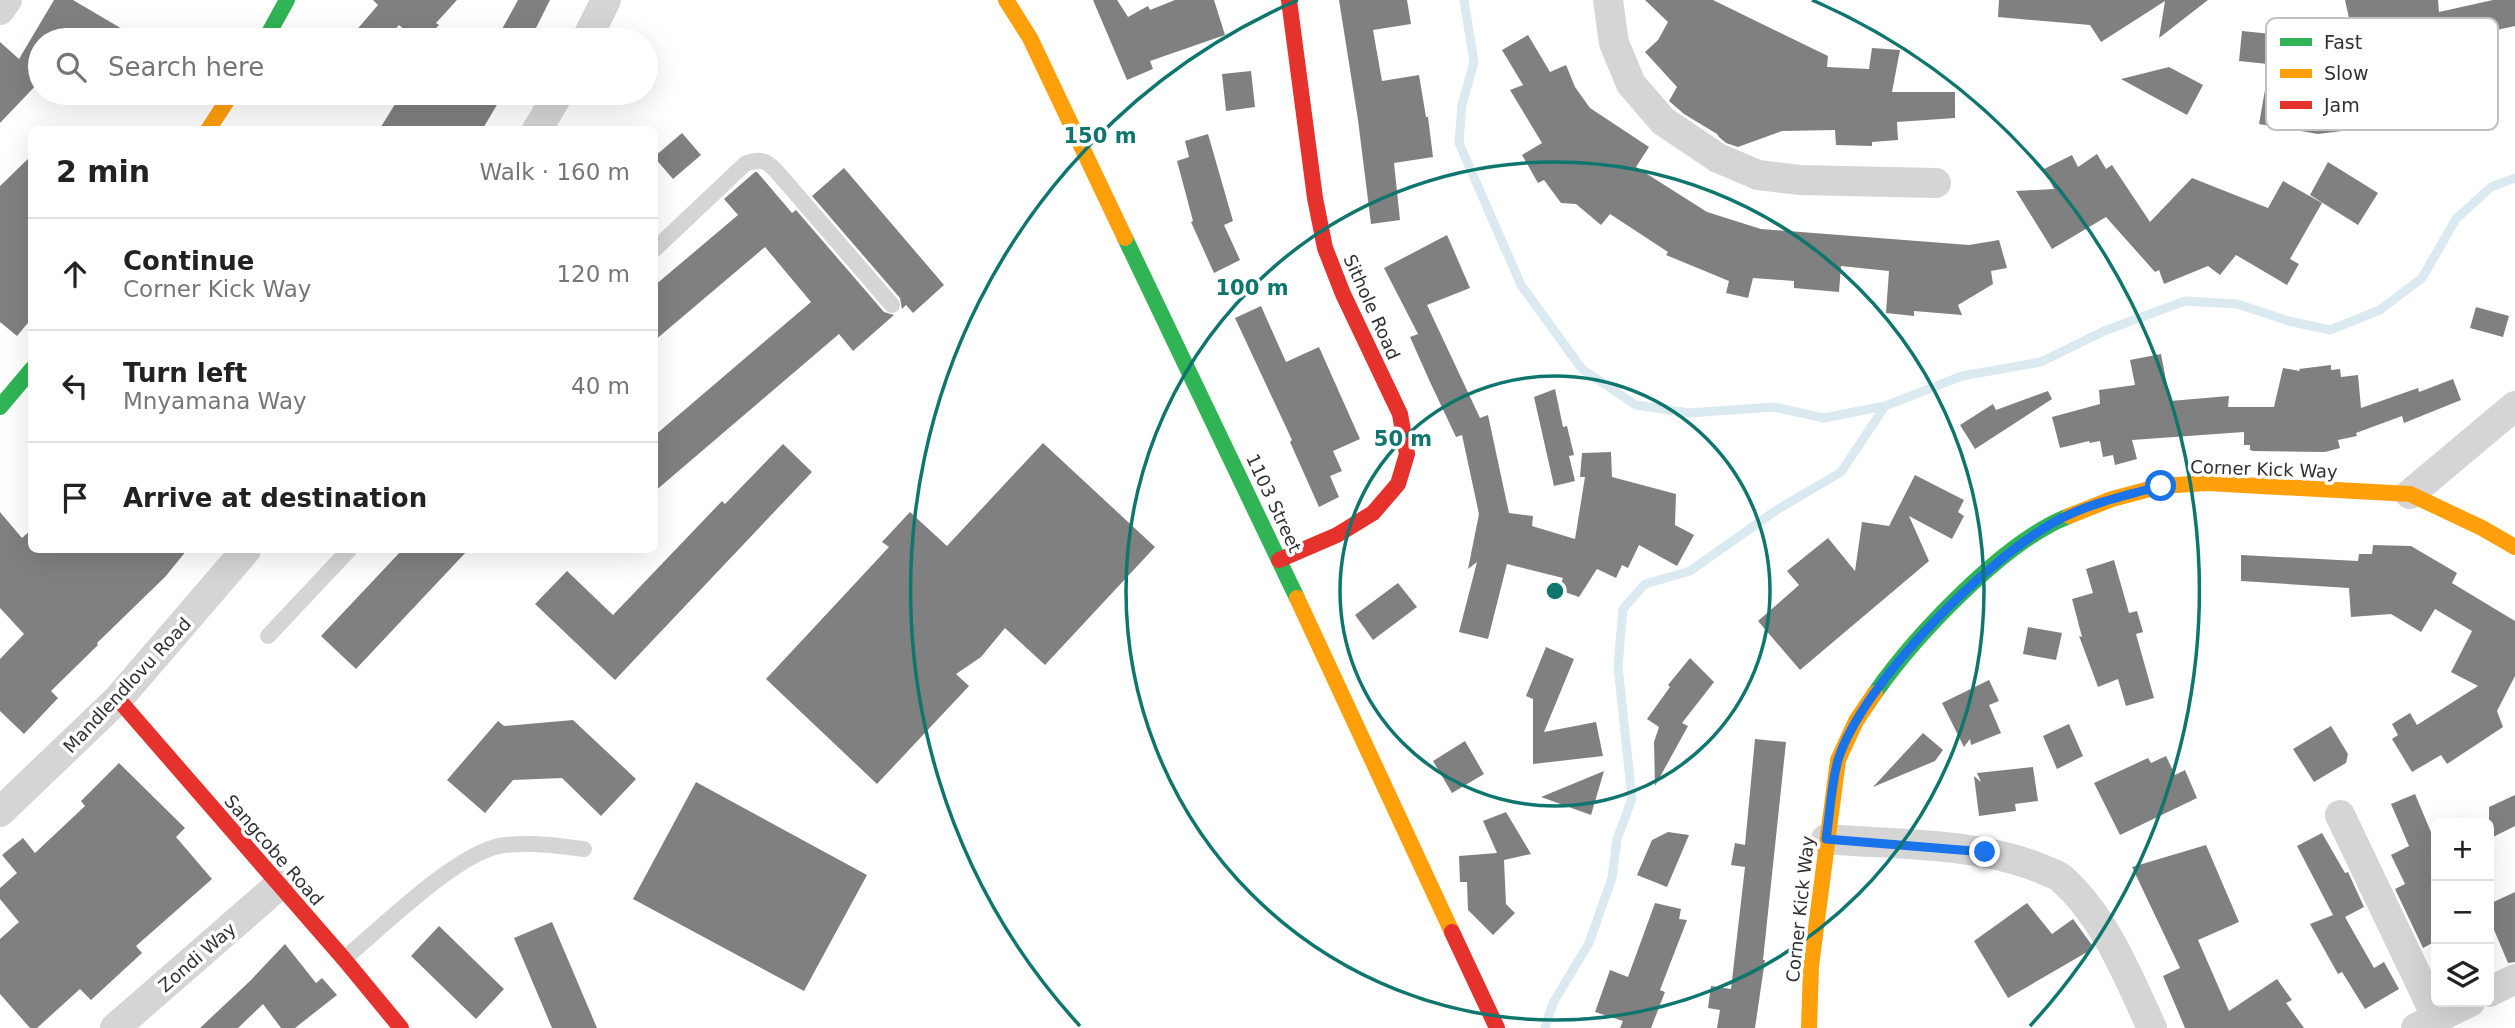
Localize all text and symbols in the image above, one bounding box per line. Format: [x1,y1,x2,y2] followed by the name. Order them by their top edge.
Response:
[2266,18,2498,130] legend
[28,28,658,105] search box
[2324,31,2362,53] text: Fast
[52,48,90,86] icon: search
[108,52,264,82] text: Search here
[2324,62,2369,84] text: Slow
[2323,94,2360,116] text: Jam
[1063,124,1137,148] text: 150 m
[56,154,150,189] text: 2 min
[479,159,630,185] text: Walk · 160 m
[123,246,254,276] text: Continue
[1339,251,1405,363] street label: Sithole Road
[56,255,94,293] icon: ahead
[556,261,630,287] text: 120 m
[123,276,311,302] text: Corner Kick Way
[1215,276,1289,300] text: 100 m
[123,358,247,388] text: Turn left
[56,367,94,405] icon: left
[571,373,630,399] text: 40 m
[123,388,307,414] text: Mnyamana Way
[1374,427,1432,451] text: 50 m
[1242,450,1306,556] street label: 1103 Street
[2190,456,2338,482] street label: Corner Kick Way
[2145,470,2176,501] route start
[56,479,94,517] icon: arrive
[123,483,427,513] text: Arrive at destination
[1543,579,1567,603] centre of rings
[59,613,195,757] street label: Mandlendlovu Road
[220,790,328,910] street label: Sangcobe Road
[2431,818,2494,1007] map controls
[2431,818,2494,881] button: +
[1782,834,1818,983] street label: Corner Kick Way
[1969,836,2000,867] route end
[2431,881,2494,944] button: −
[154,918,240,996] street label: Zondi Way
[2431,944,2494,1007] button: layers

